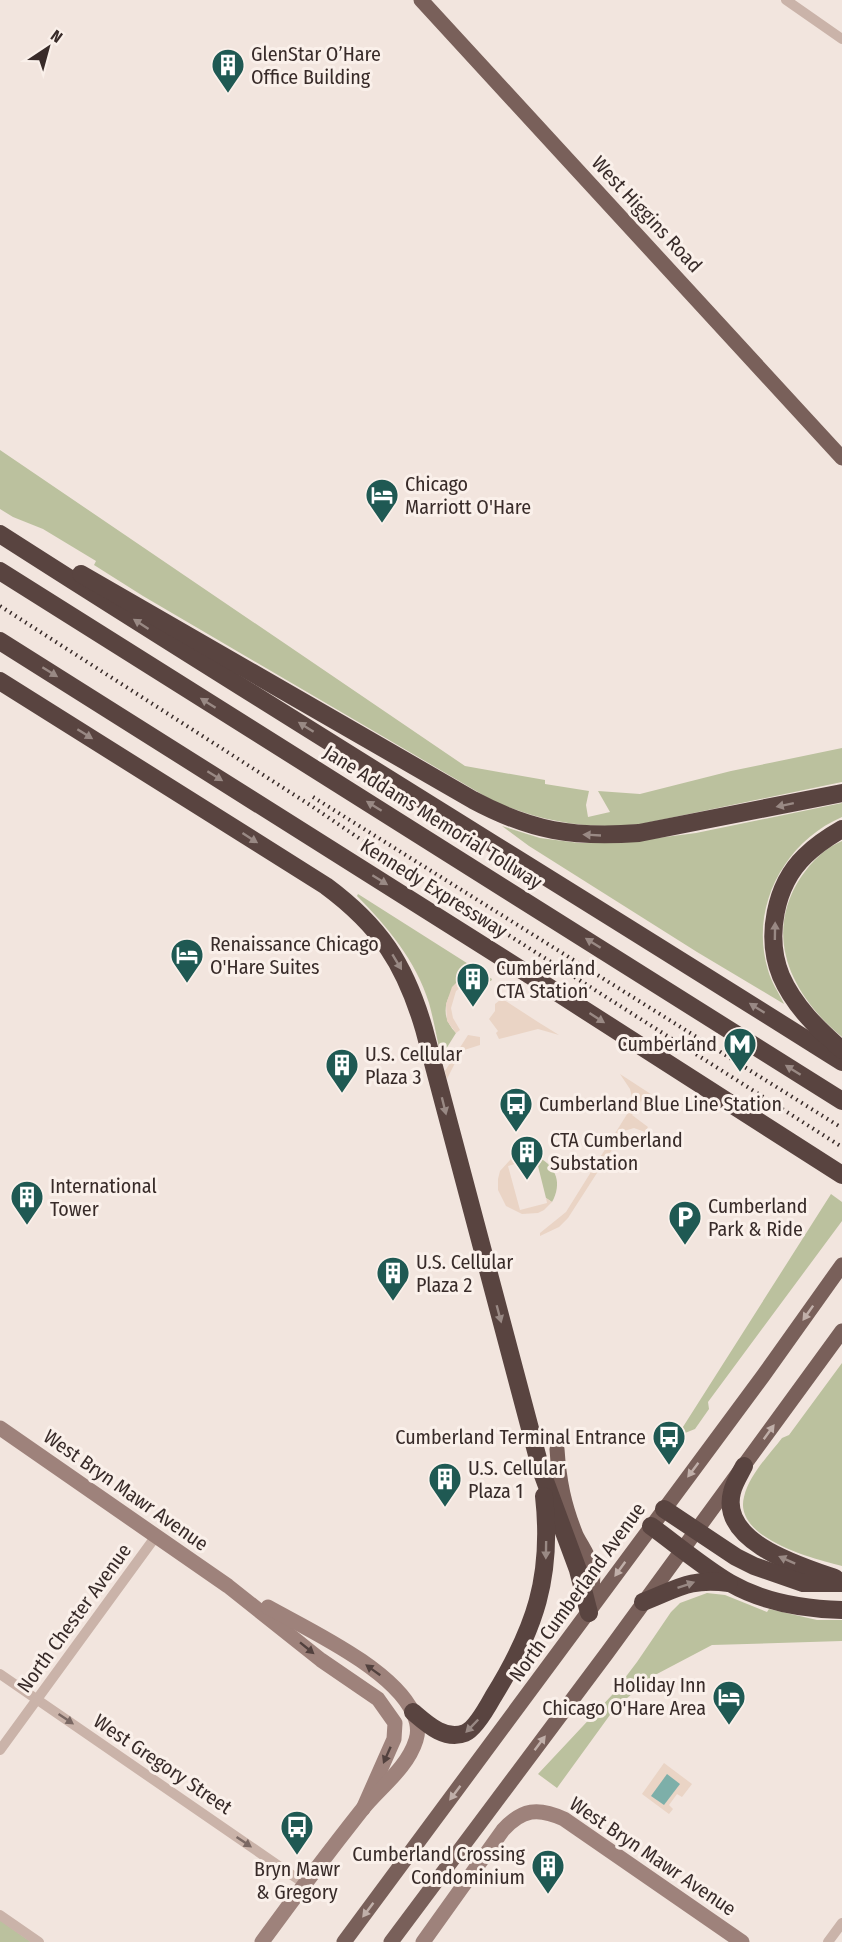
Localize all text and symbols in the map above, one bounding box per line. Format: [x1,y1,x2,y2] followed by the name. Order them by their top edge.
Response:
[18,18,78,78] north arrow
[47,26,66,47] text: N
[251,42,381,89] place label: GlenStar O’Hare Office Building
[210,47,246,94] building icon: GlenStar O’Hare Office Building
[587,151,707,277] street label: West Higgins Road
[405,472,531,519] place label: Chicago Marriott O'Hare
[364,477,400,524] hotel icon: Chicago Marriott O'Hare
[133,619,149,630] one-way arrow
[41,666,57,678] one-way arrow
[200,698,216,709] one-way arrow
[298,722,314,733] one-way arrow
[77,728,93,739] one-way arrow
[319,740,547,894] street label: Jane Addams Memorial Tollway
[207,770,223,781] one-way arrow
[366,801,382,812] one-way arrow
[775,801,794,810] one-way arrow
[583,830,602,839] one-way arrow
[242,832,258,843] one-way arrow
[356,833,512,943] street label: Kennedy Expressway
[371,874,388,885] one-way arrow
[770,921,779,940] one-way arrow
[210,932,379,979] place label: Renaissance Chicago O'Hare Suites
[169,937,205,984] hotel icon: Renaissance Chicago O'Hare Suites
[585,937,601,948] one-way arrow
[392,954,403,970] one-way arrow
[496,956,595,1003] place label: Cumberland CTA Station
[455,961,491,1008] building icon: Cumberland CTA Station
[749,1003,765,1014] one-way arrow
[589,1012,605,1024] one-way arrow
[722,1026,758,1073] metro station icon: Cumberland
[618,1032,717,1056] place label: Cumberland
[365,1042,462,1089] place label: U.S. Cellular Plaza 3
[324,1047,360,1094] building icon: U.S. Cellular Plaza 3
[785,1065,801,1076] one-way arrow
[498,1086,534,1133] bus stop icon: Cumberland Blue Line Station
[539,1092,782,1116] place label: Cumberland Blue Line Station
[440,1096,450,1115] one-way arrow
[550,1128,683,1175] place label: CTA Cumberland Substation
[509,1134,545,1181] building icon: CTA Cumberland Substation
[50,1174,157,1221] place label: International Tower
[9,1179,45,1226] building icon: International Tower
[708,1194,807,1241] place label: Cumberland Park & Ride
[667,1199,703,1246] parking icon: Cumberland Park & Ride
[416,1250,513,1297] place label: U.S. Cellular Plaza 2
[375,1255,411,1302] building icon: U.S. Cellular Plaza 2
[802,1304,814,1320] one-way arrow
[495,1306,504,1324] one-way arrow
[651,1419,687,1466] bus stop icon: Cumberland Terminal Entrance
[39,1424,213,1556] street label: West Bryn Mawr Avenue
[762,1424,774,1439] one-way arrow
[395,1425,646,1449] place label: Cumberland Terminal Entrance
[468,1456,565,1503] place label: U.S. Cellular Plaza 1
[427,1461,463,1508] building icon: U.S. Cellular Plaza 1
[688,1463,700,1478] one-way arrow
[504,1498,650,1686] street label: North Cumberland Avenue
[12,1539,136,1697] street label: North Chester Avenue
[541,1540,551,1559] one-way arrow
[778,1555,796,1565] one-way arrow
[614,1561,626,1577] one-way arrow
[677,1580,695,1589] one-way arrow
[299,1642,314,1654] one-way arrow
[365,1664,381,1676] one-way arrow
[542,1673,706,1720] place label: Holiday Inn Chicago O'Hare Area
[711,1679,747,1726] hotel icon: Holiday Inn Chicago O'Hare Area
[89,1709,237,1819] street label: West Gregory Street
[57,1713,73,1725] one-way arrow
[465,1718,479,1732] one-way arrow
[533,1735,546,1751] one-way arrow
[382,1746,392,1764] one-way arrow
[449,1785,461,1800] one-way arrow
[565,1791,741,1921] street label: West Bryn Mawr Avenue
[279,1809,315,1856] bus stop icon: Bryn Mawr & Gregory
[235,1836,251,1848] one-way arrow
[352,1842,526,1889] place label: Cumberland Crossing Condominium
[530,1848,566,1895] building icon: Cumberland Crossing Condominium
[254,1857,340,1904] place label: Bryn Mawr & Gregory
[363,1902,375,1917] one-way arrow

